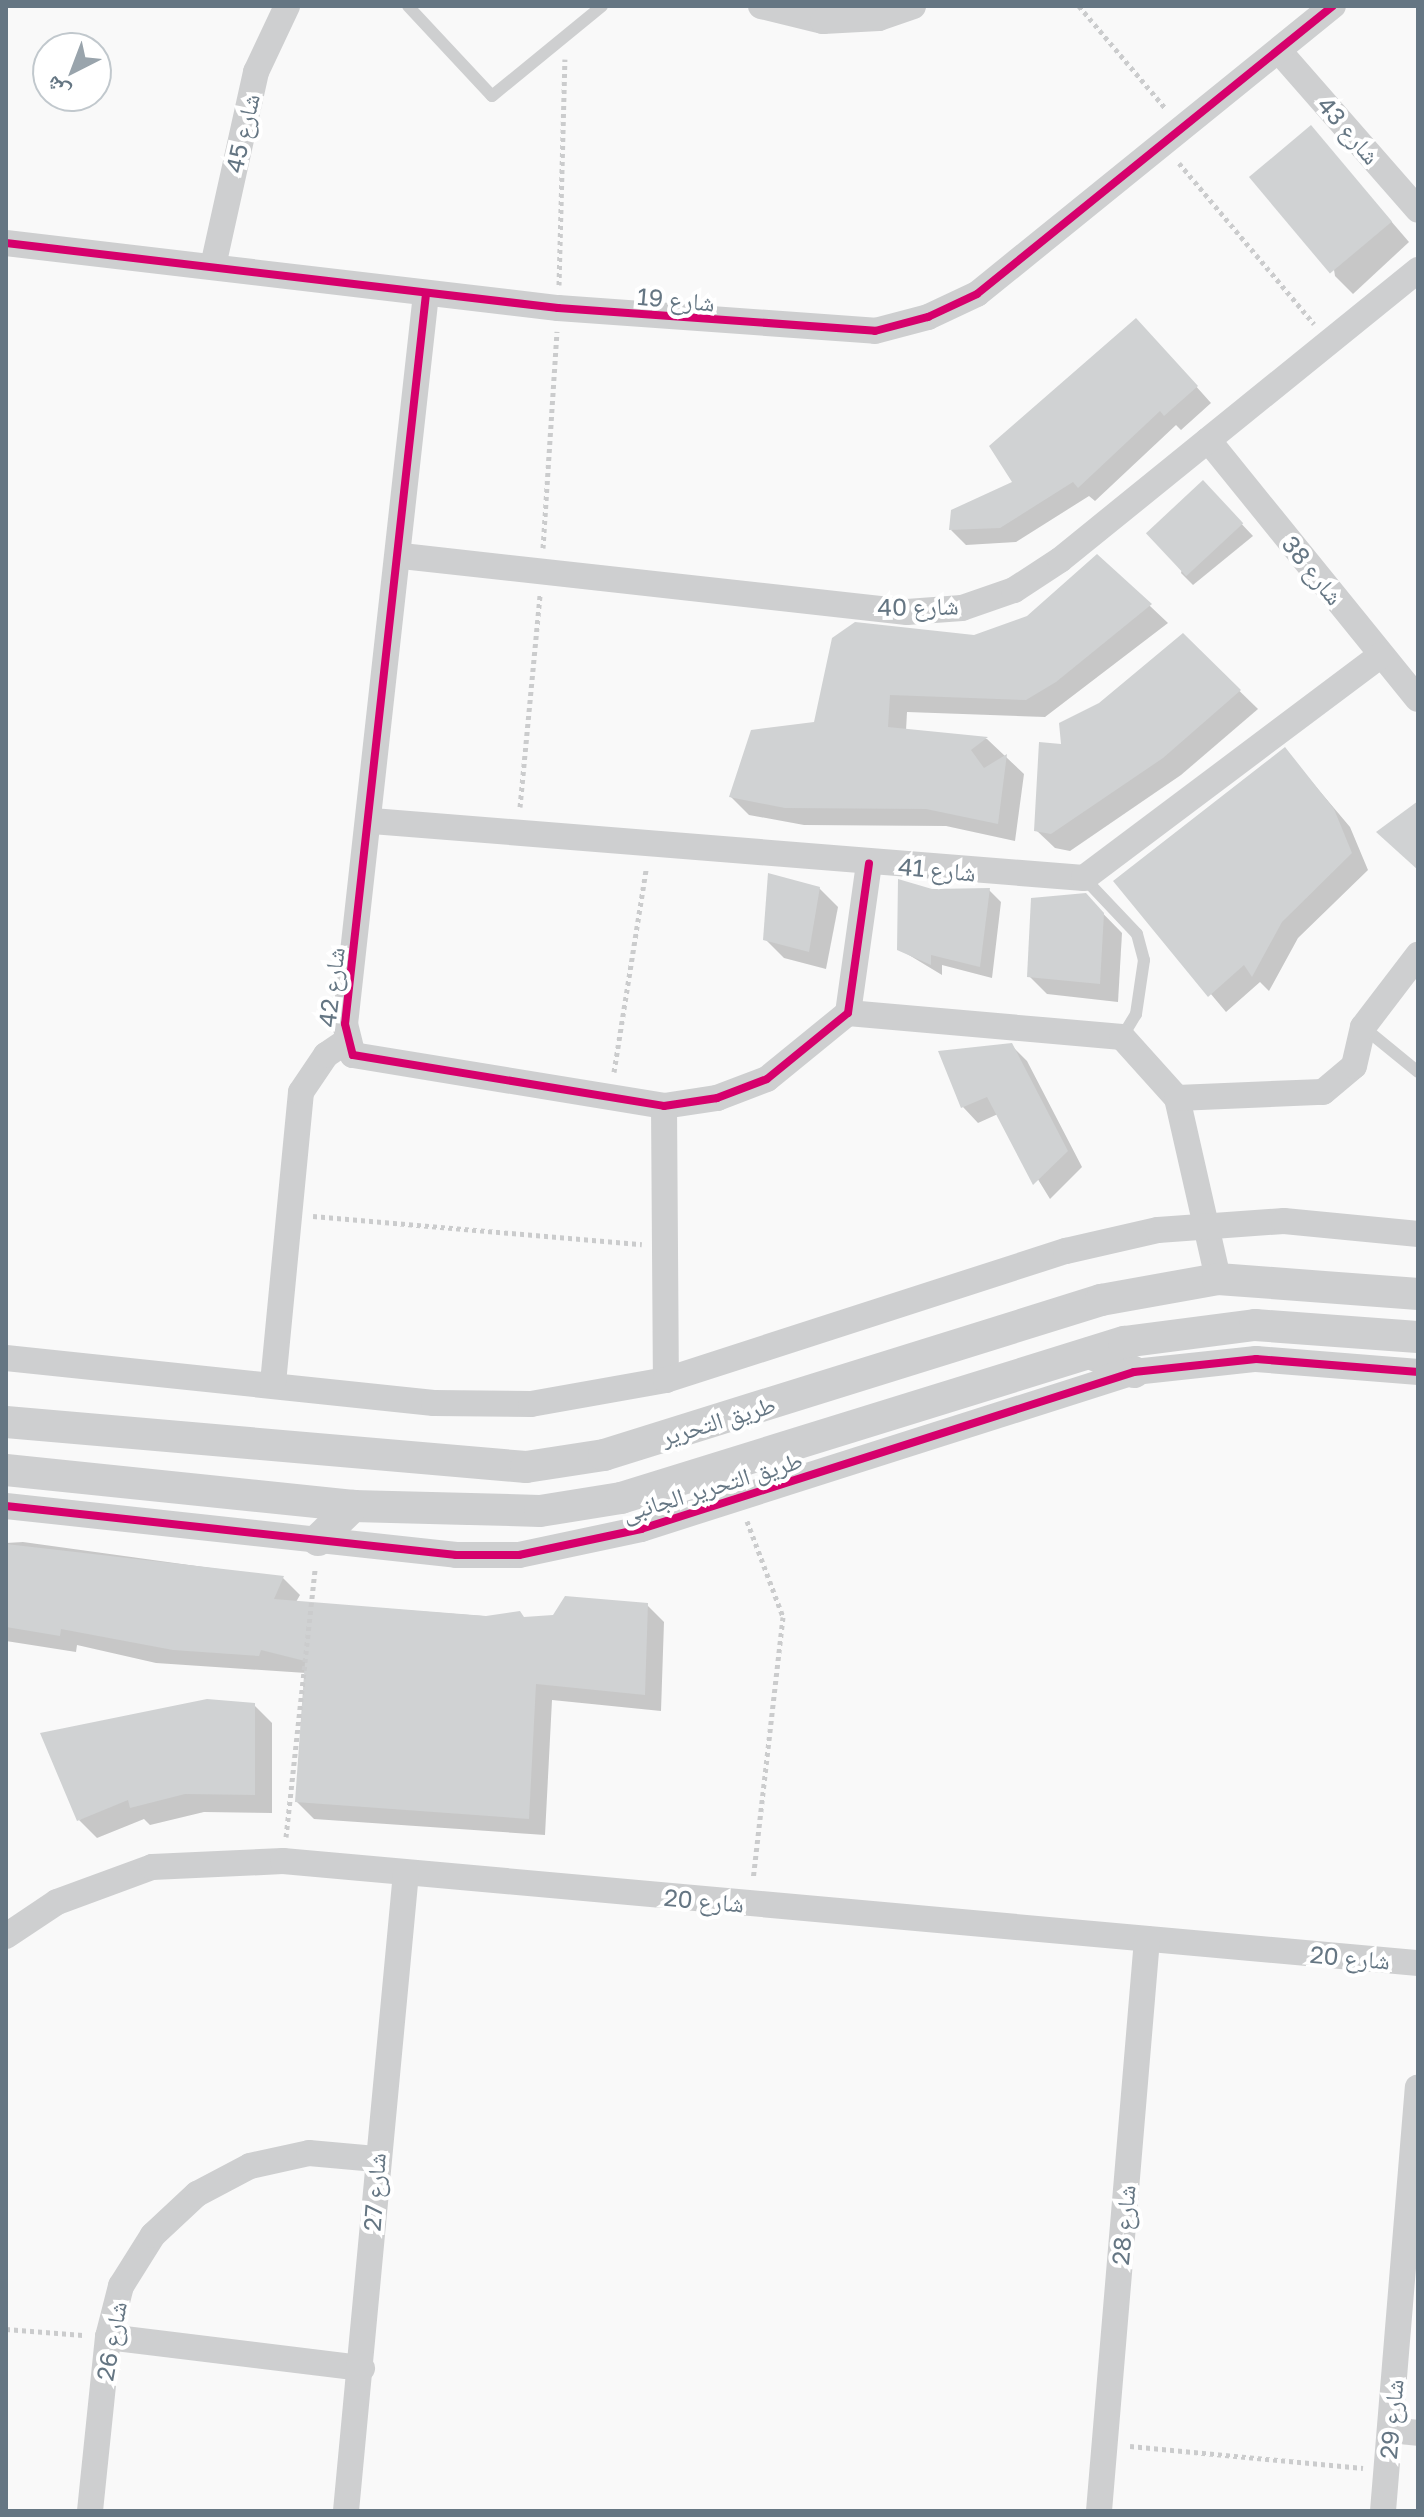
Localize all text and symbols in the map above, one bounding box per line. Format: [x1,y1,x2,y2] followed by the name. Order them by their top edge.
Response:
[32,32,112,112] north arrow
[39,71,75,107] text: ش
[1312,90,1386,170] street label: شارع 43
[219,91,265,175] street label: شارع 45
[636,281,716,317] street label: شارع 19
[1277,530,1349,610] street label: شارع 38
[877,591,959,621] street label: شارع 40
[897,851,977,887] street label: شارع 41
[312,945,350,1029] street label: شارع 42
[657,1389,779,1451] street label: طريق التحرير
[618,1445,806,1527] street label: طريق التحرير الجانبى
[663,1882,745,1918] street label: شارع 20
[1309,1939,1391,1975] street label: شارع 20
[357,2152,391,2232] street label: شارع 27
[1105,2184,1141,2266] street label: شارع 28
[90,2299,132,2383] street label: شارع 26
[1373,2378,1409,2460] street label: شارع 29

